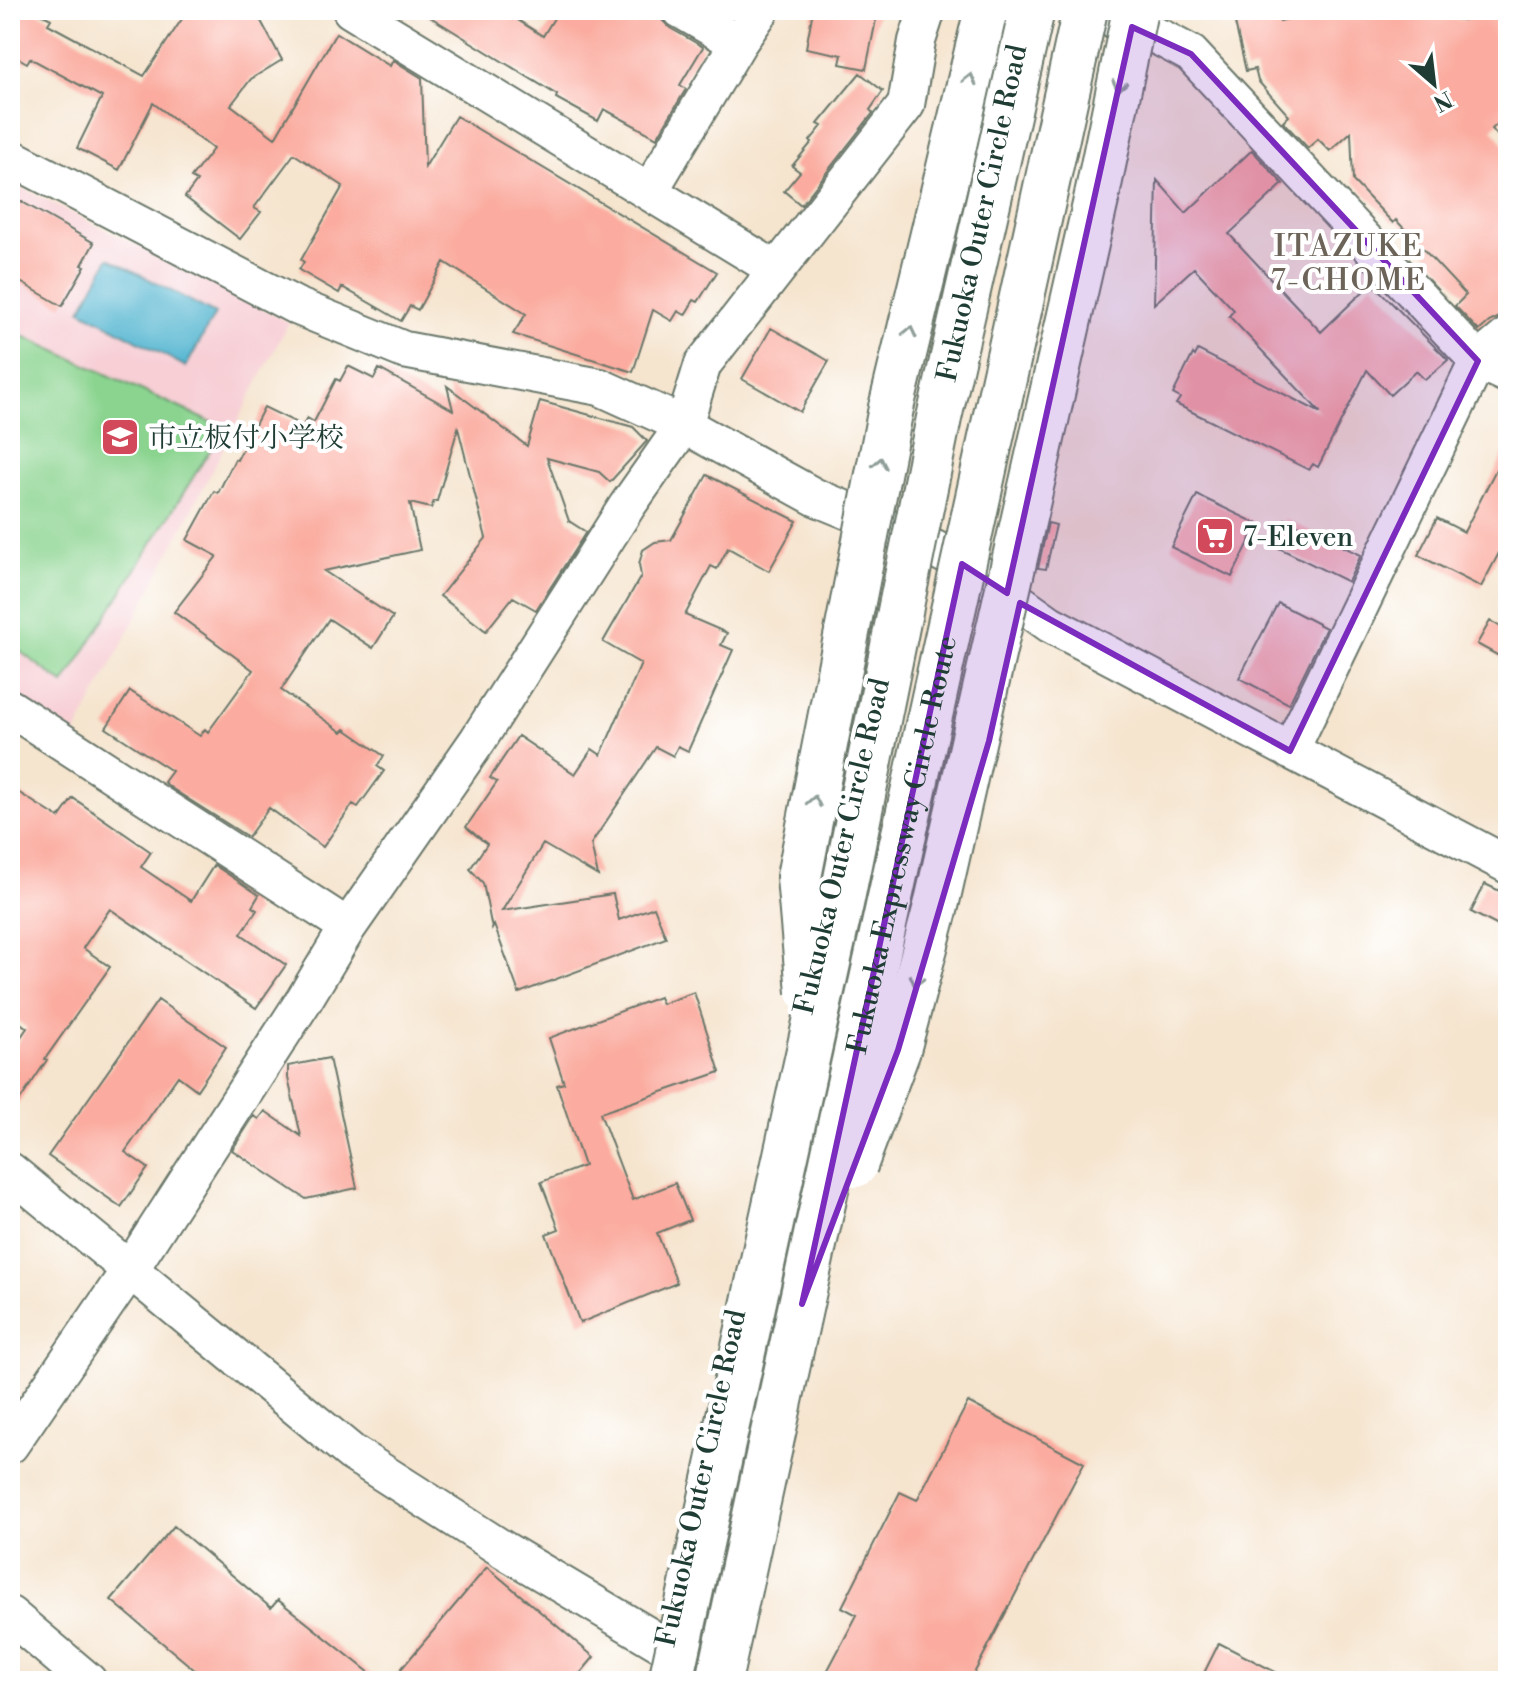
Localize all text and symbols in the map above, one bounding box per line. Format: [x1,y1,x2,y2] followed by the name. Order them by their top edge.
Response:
[930,42,1035,385] street label: Fukuoka Outer Circle Road
[1394,44,1474,124] north arrow
[961,73,978,87] one-way arrow
[1111,79,1128,93] one-way arrow
[1428,84,1457,117] text: N
[1271,228,1427,300] district label: ITAZUKE 7-CHOME
[900,326,917,339] one-way arrow
[99,416,141,458] school or university icon: 市立板付小学校
[148,421,344,456] place label: 市立板付小学校
[871,456,888,470] one-way arrow
[1194,515,1236,557] supermarket icon: 7-Eleven
[1243,520,1354,555] place label: 7-Eleven
[840,632,965,1057] street label: Fukuoka Expressway Circle Route
[787,675,898,1018] street label: Fukuoka Outer Circle Road
[805,794,822,808] one-way arrow
[909,974,926,988] one-way arrow
[649,1307,754,1650] street label: Fukuoka Outer Circle Road

